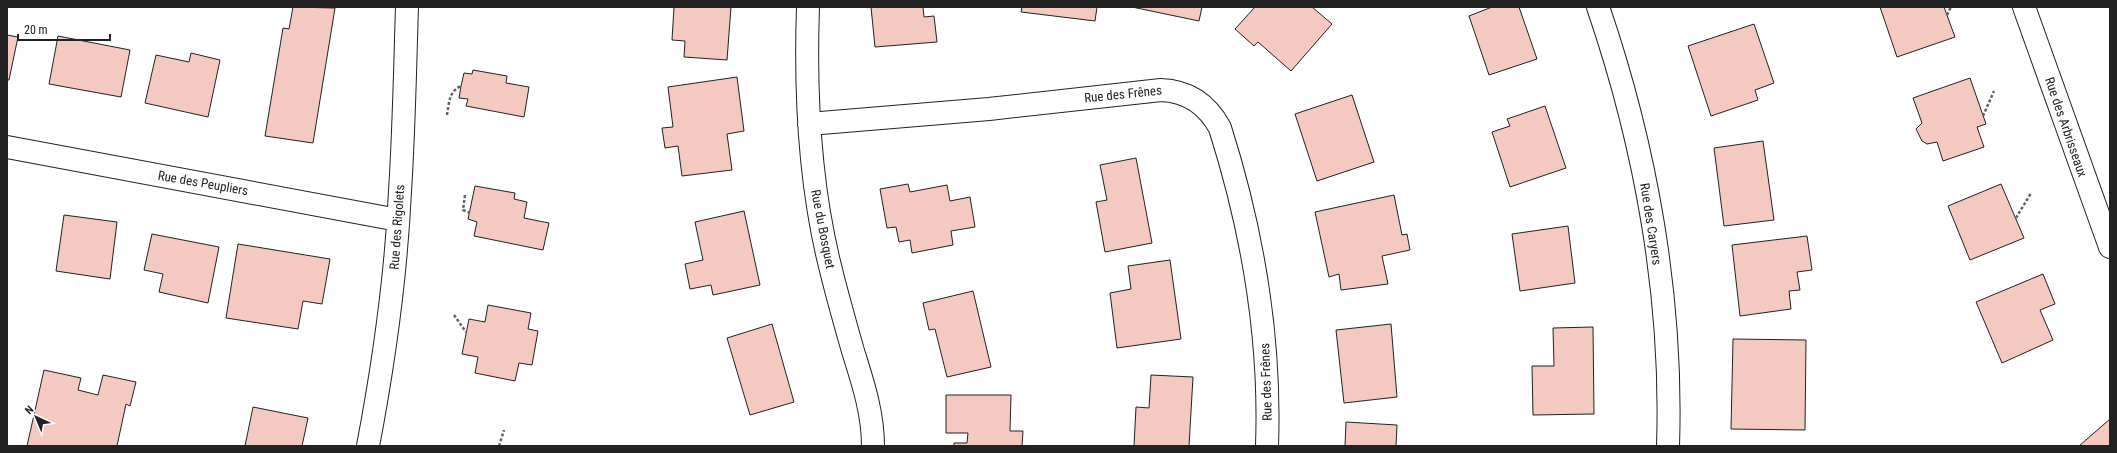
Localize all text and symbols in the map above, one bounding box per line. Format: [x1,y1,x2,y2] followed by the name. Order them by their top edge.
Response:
[18,16,110,42] scale bar
[24,23,48,37] text: 20 m
[2042,75,2090,179] street label: Rue des Arbrisseaux
[1083,82,1163,106] street label: Rue des Frênes
[157,168,249,198] street label: Rue des Peupliers
[1637,182,1665,266] street label: Rue des Caryers
[387,184,407,270] street label: Rue des Rigolets
[808,188,838,270] street label: Rue du Bosquet
[1257,343,1275,421] street label: Rue des Frênes
[16,397,56,437] north arrow
[22,403,37,417] text: N

